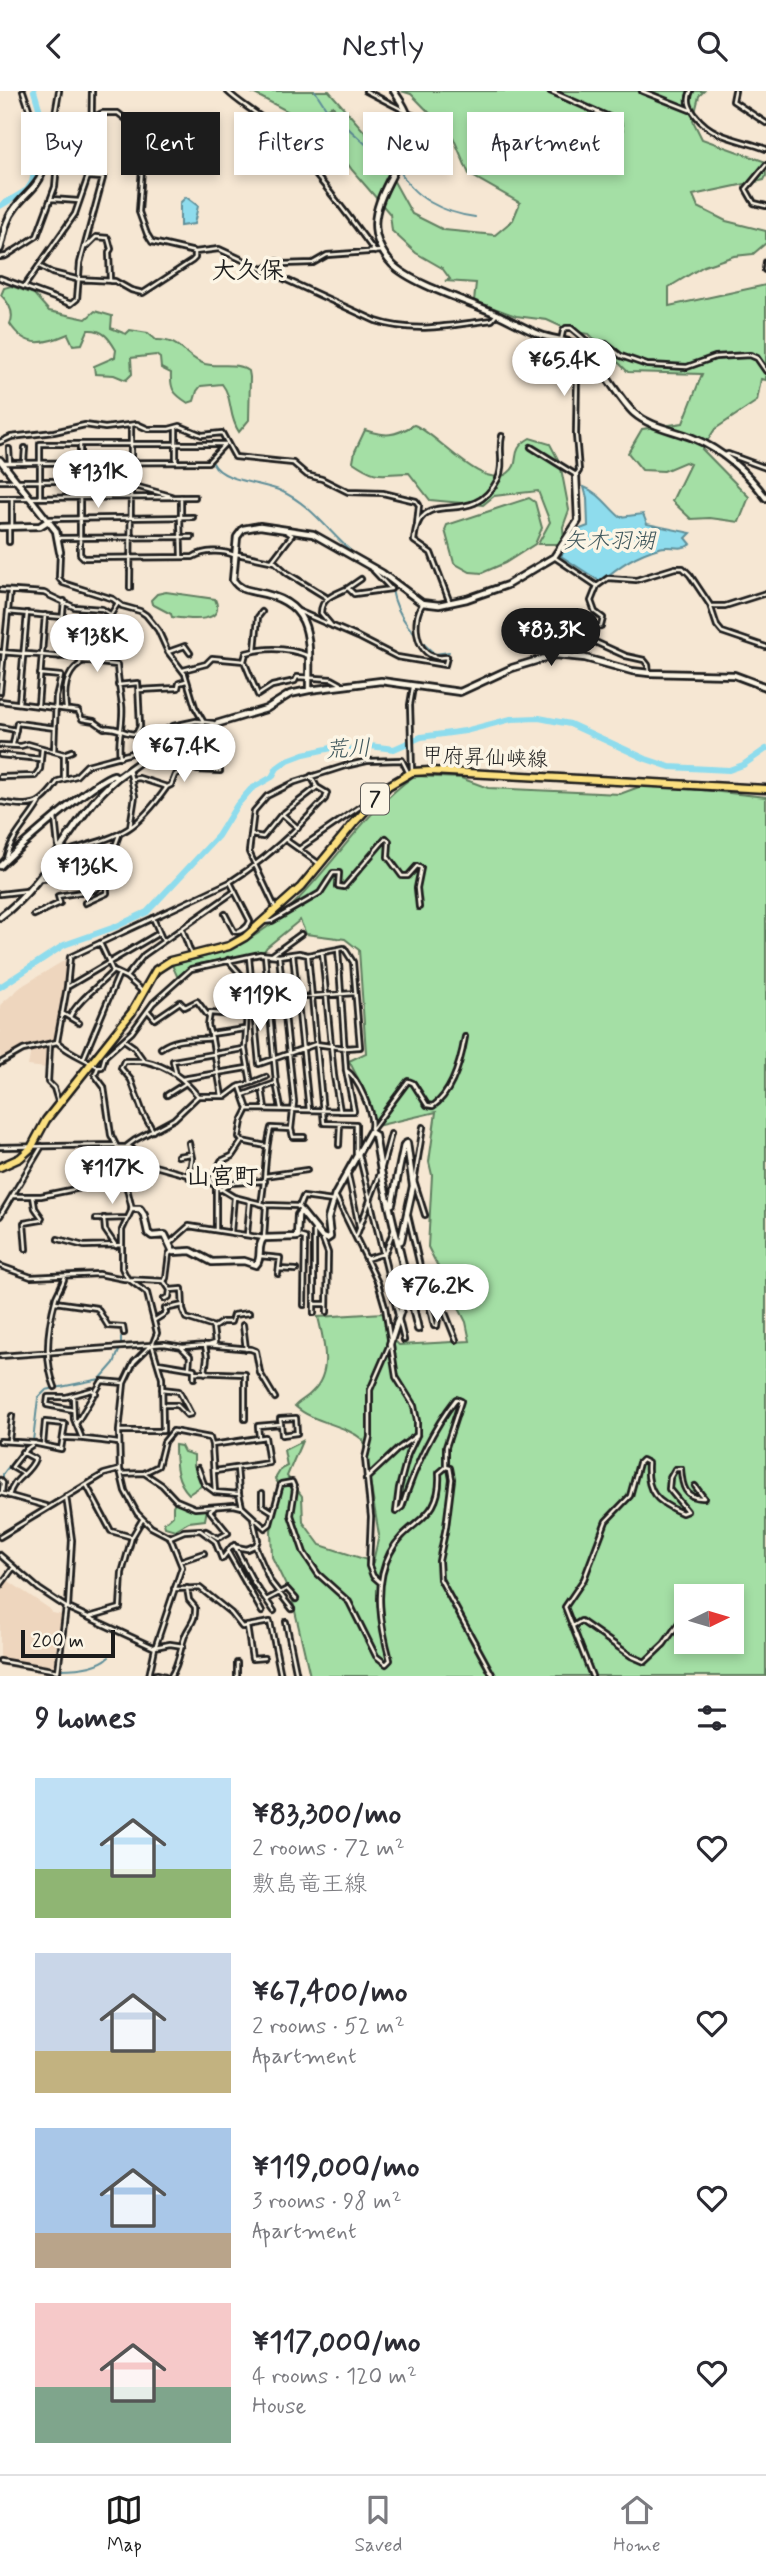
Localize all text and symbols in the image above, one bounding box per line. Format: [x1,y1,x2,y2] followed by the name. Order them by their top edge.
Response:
[342,25,424,67] text: Nestly
[35,27,73,65] icon: back
[693,27,731,65] icon: search
[21,112,107,175] chip: Buy
[121,112,220,175] chip: Rent
[234,112,349,175] chip: Filters
[363,112,453,175] chip: New
[467,112,624,175] chip: Apartment
[212,256,284,287] district label: 大久保
[507,338,621,398] pin: ¥65.4K
[528,346,600,376] text: ¥65.4K
[49,451,147,510] pin: ¥131K
[69,458,127,488] text: ¥131K
[563,527,657,557] water label: 矢木羽湖
[494,609,608,668] pin: ¥83.3K
[48,615,146,674] pin: ¥138K
[517,616,585,646] text: ¥83.3K
[66,622,128,652] text: ¥138K
[127,725,241,784] pin: ¥67.4K
[148,732,220,762] text: ¥67.4K
[324,734,372,766] water label: 荒川
[422,742,548,774] street label: 甲府昇仙峡線
[361,783,389,814] road number: 7
[38,845,136,904] pin: ¥136K
[57,852,117,882] text: ¥136K
[211,974,309,1033] pin: ¥119K
[229,981,291,1011] text: ¥119K
[63,1147,161,1206] pin: ¥117K
[81,1154,143,1184] text: ¥117K
[186,1162,258,1193] district label: 山宮町
[380,1265,494,1324] pin: ¥76.2K
[401,1272,473,1302] text: ¥76.2K
[674,1584,744,1654] north arrow
[674,1584,744,1654] map controls
[21,1627,116,1659] scale bar
[32,1629,84,1654] text: 200 m
[35,1699,136,1738] text: 9 homes
[693,1699,731,1737] icon: filters
[252,1795,401,1834] text: ¥83,300/mo
[91,1806,175,1890] icon: home
[693,1829,731,1867] icon: heart
[252,1834,405,1864] text: 2 rooms · 72 m²
[252,1870,367,1900] text: 敷島竜王線
[252,1973,408,2012] text: ¥67,400/mo
[91,1981,175,2065] icon: home
[693,2004,731,2042] icon: heart
[252,2012,405,2042] text: 2 rooms · 52 m²
[252,2042,357,2072] text: Apartment
[252,2148,420,2187] text: ¥119,000/mo
[91,2156,175,2240] icon: home
[693,2179,731,2217] icon: heart
[252,2187,402,2217] text: 3 rooms · 98 m²
[252,2217,357,2247] text: Apartment
[252,2323,421,2362] text: ¥117,000/mo
[91,2331,175,2415] icon: home
[693,2354,731,2392] icon: heart
[252,2362,417,2392] text: 4 rooms · 120 m²
[252,2392,306,2422] text: House
[105,2491,143,2558] tab: Map
[354,2491,402,2558] tab: Saved
[613,2491,661,2558] tab: Home

